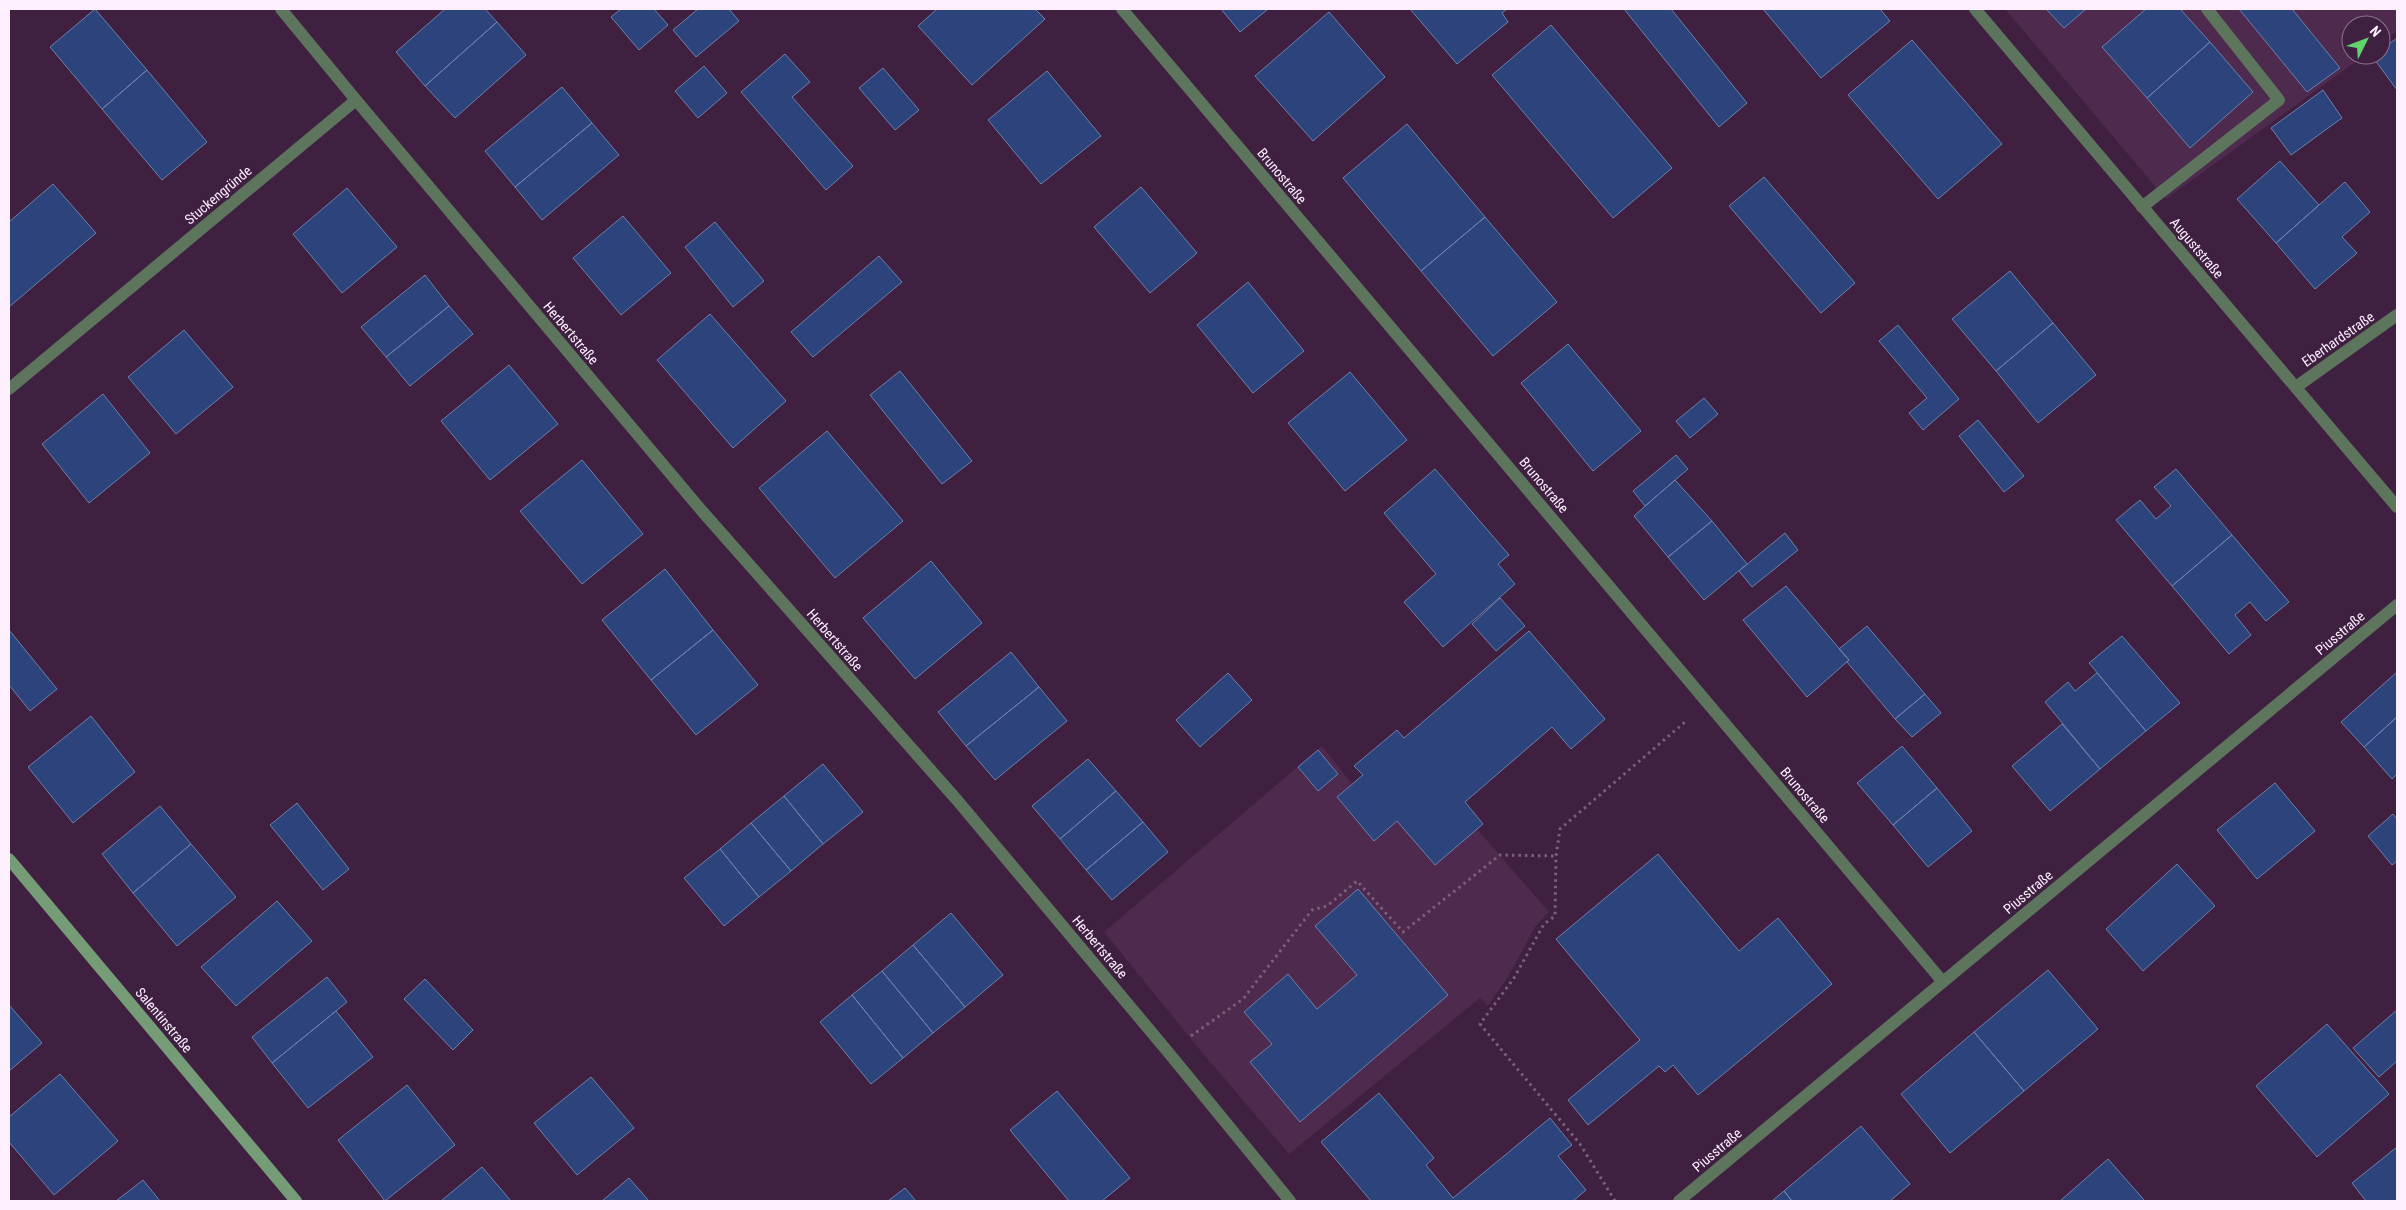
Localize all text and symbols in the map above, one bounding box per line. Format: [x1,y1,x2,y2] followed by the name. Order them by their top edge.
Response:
[2341,15,2391,65] north arrow
[2367,23,2384,40] text: N
[1254,145,1310,207] street label: Brunostraße
[181,162,255,228] street label: Stuckengründe
[2167,214,2227,282] street label: Auguststraße
[540,298,602,368] street label: Herbertstraße
[2299,308,2377,370] street label: Eberhardstraße
[1516,454,1572,516] street label: Brunostraße
[804,606,867,675] street label: Herbertstraße
[2312,608,2368,658] street label: Piusstraße
[1777,764,1833,826] street label: Brunostraße
[2000,867,2056,917] street label: Piusstraße
[1069,912,1131,982] street label: Herbertstraße
[132,984,196,1056] street label: Salentinstraße
[1689,1125,1745,1175] street label: Piusstraße

